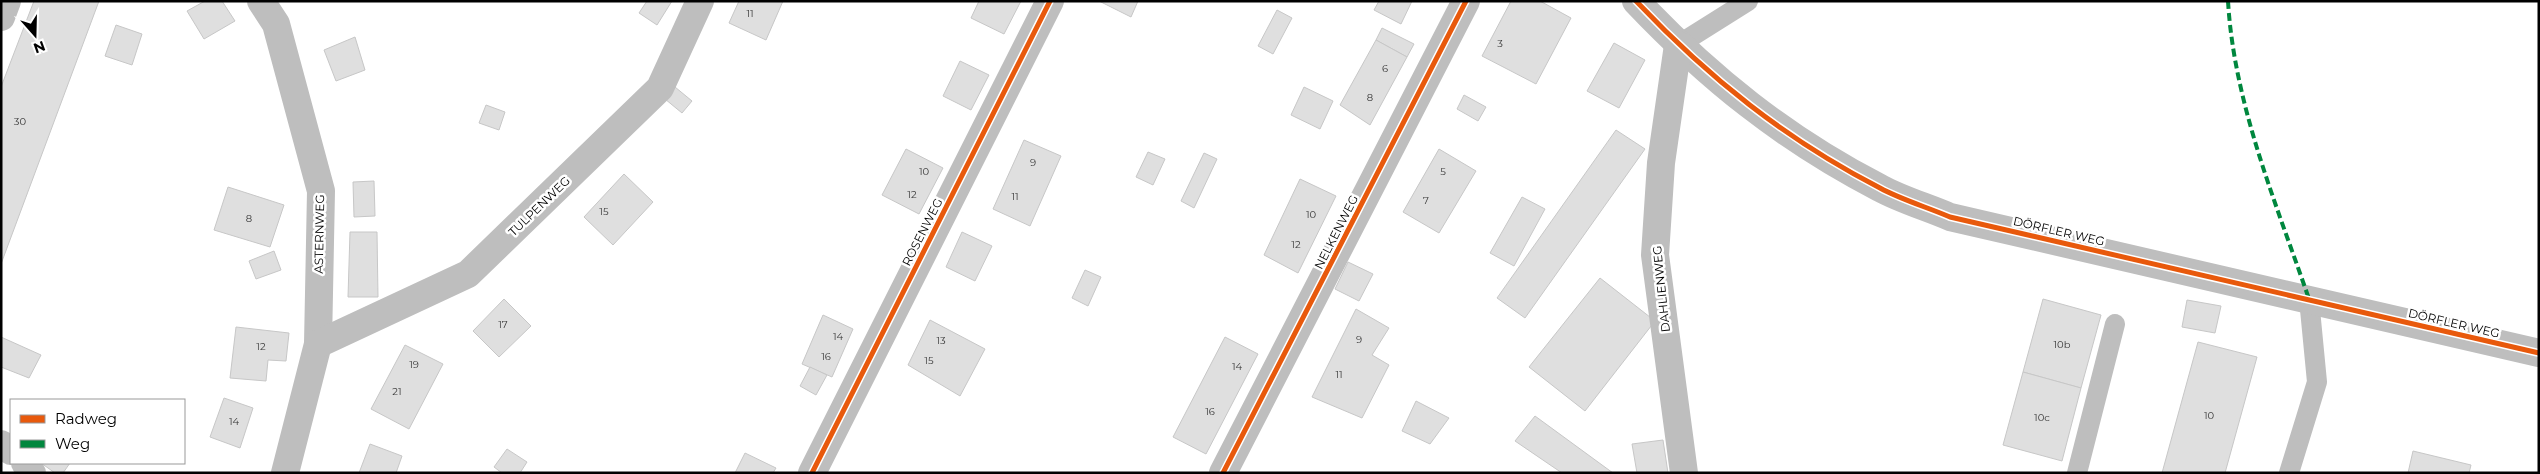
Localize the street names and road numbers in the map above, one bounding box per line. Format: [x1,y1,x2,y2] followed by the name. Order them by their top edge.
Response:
[505,173,573,239] street label: TULPENWEG
[1311,192,1361,272] street label: NELKENWEG
[311,194,327,274] street label: ASTERNWEG
[898,196,946,268] street label: ROSENWEG
[2012,213,2106,249] street label: DÖRFLER WEG
[1649,245,1673,333] street label: DAHLIENWEG
[2407,305,2501,341] street label: DÖRFLER WEG

